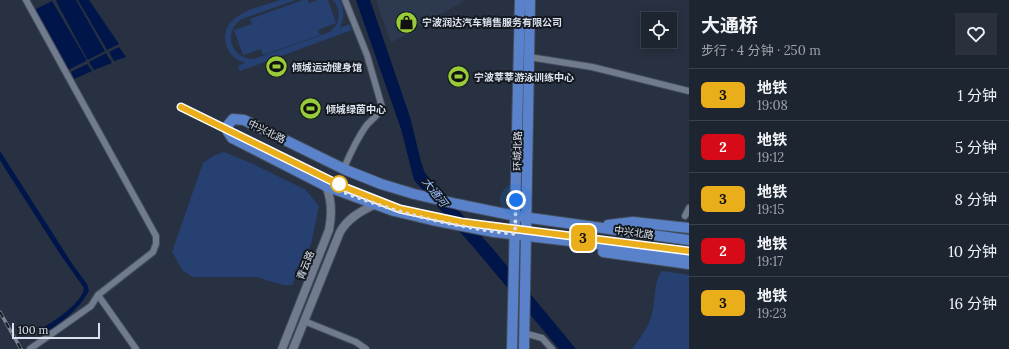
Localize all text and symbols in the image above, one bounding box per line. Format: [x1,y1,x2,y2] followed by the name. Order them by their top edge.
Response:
[393,9,419,35] shop icon: 宁波润达汽车销售服务有限公司
[641,12,677,48] map controls
[641,12,677,48] button: locate
[701,13,758,37] text: 大通桥
[955,13,997,55] button: heart
[422,16,562,29] place label: 宁波润达汽车销售服务有限公司
[701,42,821,59] text: 步行 · 4 分钟 · 250 m
[264,54,290,80] sports icon: 倾城运动健身馆
[291,61,362,74] place label: 倾城运动健身馆
[446,64,472,90] sports icon: 宁波莘莘游泳训练中心
[474,71,574,84] place label: 宁波莘莘游泳训练中心
[757,78,787,97] text: 地铁
[719,86,727,104] text: 3
[958,86,997,105] text: 1 分钟
[298,96,324,122] sports icon: 倾城绿茵中心
[757,97,788,114] text: 19:08
[325,103,386,116] place label: 倾城绿茵中心
[246,117,288,146] street label: 中兴北路
[757,130,787,149] text: 地铁
[511,131,524,171] street label: 环城北路
[719,138,727,156] text: 2
[955,138,997,157] text: 5 分钟
[757,149,784,166] text: 19:12
[330,175,348,193] unlabelled marker
[419,175,452,211] water label: 大通河
[757,182,787,201] text: 地铁
[506,190,526,210] your location
[719,190,727,208] text: 3
[955,190,997,209] text: 8 分钟
[757,201,784,218] text: 19:15
[613,223,655,242] street label: 中兴北路
[570,225,596,251] line badge: 3
[579,229,587,247] text: 3
[757,234,787,253] text: 地铁
[719,242,727,260] text: 2
[948,242,997,261] text: 10 分钟
[294,249,317,282] street label: 青云路
[757,253,783,270] text: 19:17
[757,286,787,305] text: 地铁
[719,294,727,312] text: 3
[949,294,997,313] text: 16 分钟
[757,305,787,322] text: 19:23
[12,321,100,340] scale bar
[18,323,48,337] text: 100 m

